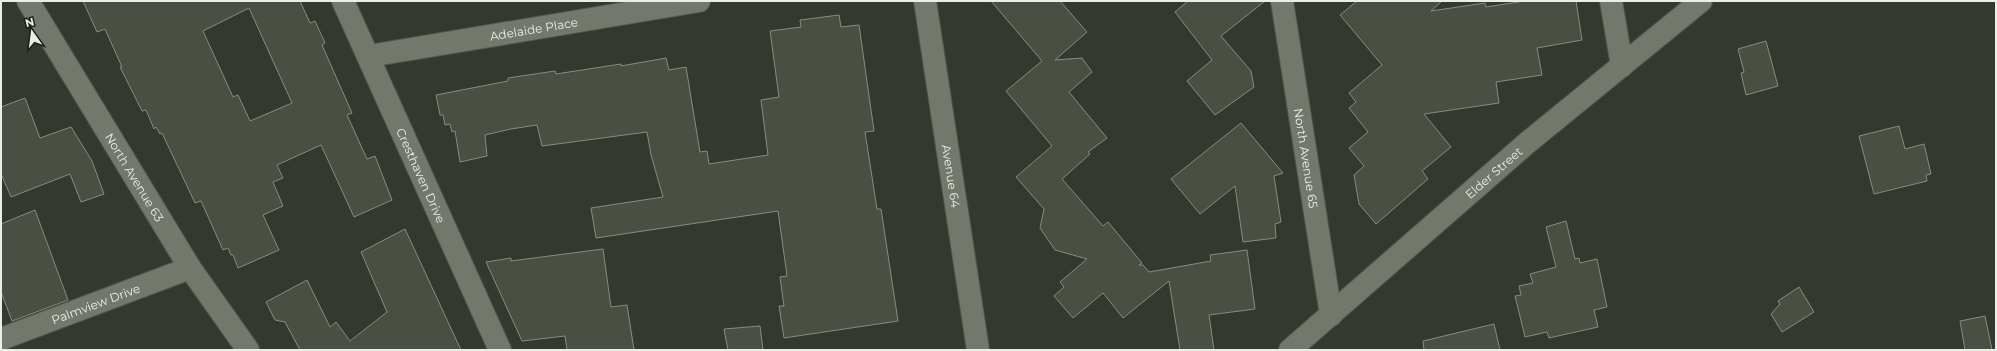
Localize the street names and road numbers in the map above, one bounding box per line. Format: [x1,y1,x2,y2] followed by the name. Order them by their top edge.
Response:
[489,14,579,43] street label: Adelaide Place
[1291,107,1322,209] street label: North Avenue 65
[393,125,449,225] street label: Cresthaven Drive
[102,130,168,224] street label: North Avenue 63
[939,143,964,209] street label: Avenue 64
[1462,143,1525,201] street label: Elder Street
[49,280,142,327] street label: Palmview Drive

